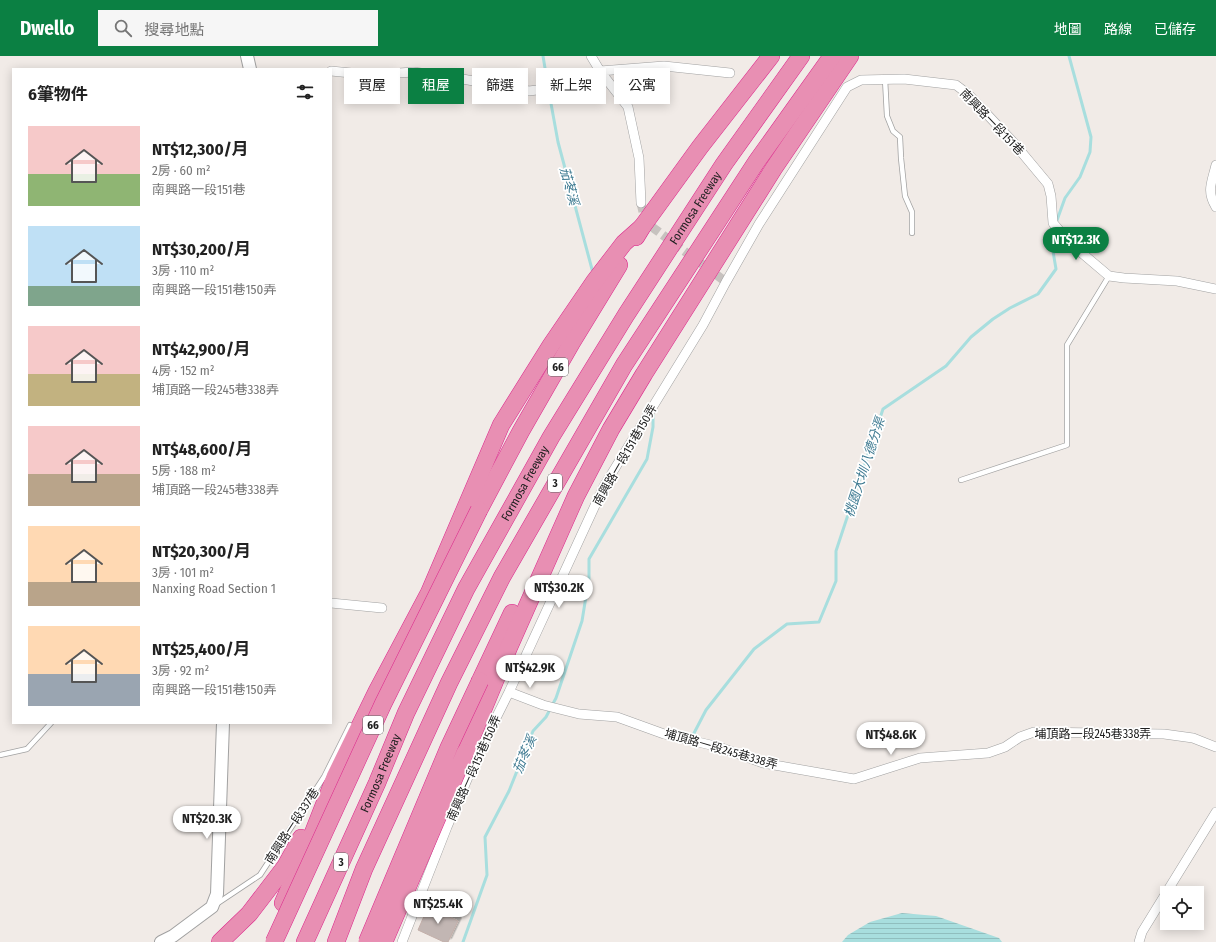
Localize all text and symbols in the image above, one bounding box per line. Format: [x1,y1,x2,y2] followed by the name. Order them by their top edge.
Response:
[98,10,378,46] search box
[20,17,74,40] text: Dwello
[112,17,134,39] icon: search
[144,21,204,39] text: 搜尋地點
[1054,21,1082,38] text: 地圖
[1104,21,1132,38] text: 路線
[1154,21,1196,38] text: 已儲存
[344,68,400,104] chip: 買屋
[408,68,464,104] chip: 租屋
[472,68,528,104] chip: 篩選
[536,68,606,104] chip: 新上架
[614,68,670,104] chip: 公寓
[294,81,316,103] icon: filters
[28,84,88,105] text: 6筆物件
[957,86,1027,158] street label: 南興路一段151巷
[152,139,249,160] text: NT$12,300/月
[60,142,108,190] icon: home
[152,163,211,178] text: 2房 · 60 m²
[557,165,582,209] water label: 茄苳溪
[667,168,725,247] street label: Formosa Freeway
[152,182,245,197] text: 南興路一段151巷
[1035,227,1117,261] pin: NT$12.3K
[1052,232,1100,247] text: NT$12.3K
[152,239,251,260] text: NT$30,200/月
[60,242,108,290] icon: home
[152,263,214,278] text: 3房 · 110 m²
[152,282,276,297] text: 南興路一段151巷150弄
[152,339,251,360] text: NT$42,900/月
[60,342,108,390] icon: home
[548,358,568,376] road number: 66
[152,363,215,378] text: 4房 · 152 m²
[152,382,279,397] text: 埔頂路一段245巷338弄
[590,402,660,508] street label: 南興路一段151巷150弄
[841,413,888,519] water label: 桃園大圳八德分渠
[152,439,252,460] text: NT$48,600/月
[60,442,108,490] icon: home
[498,443,552,524] street label: Formosa Freeway
[152,463,216,478] text: 5房 · 188 m²
[548,474,562,492] road number: 3
[152,482,279,497] text: 埔頂路一段245巷338弄
[152,541,251,562] text: NT$20,300/月
[60,542,108,590] icon: home
[152,565,214,580] text: 3房 · 101 m²
[518,575,600,609] pin: NT$30.2K
[534,580,584,595] text: NT$30.2K
[152,581,276,596] text: Nanxing Road Section 1
[152,639,250,660] text: NT$25,400/月
[60,642,108,690] icon: home
[489,655,571,689] pin: NT$42.9K
[505,660,555,675] text: NT$42.9K
[152,663,209,678] text: 3房 · 92 m²
[152,682,276,697] text: 南興路一段151巷150弄
[444,713,504,823] street label: 南興路一段151巷150弄
[363,716,383,734] road number: 66
[850,722,932,756] pin: NT$48.6K
[663,726,779,772] street label: 埔頂路一段245巷338弄
[865,727,917,742] text: NT$48.6K
[1034,727,1152,741] street label: 埔頂路一段245巷338弄
[358,731,404,815] street label: Formosa Freeway
[510,731,540,775] water label: 茄苳溪
[262,785,322,867] street label: 南興路一段337巷
[166,806,248,840] pin: NT$20.3K
[182,811,232,826] text: NT$20.3K
[334,853,348,871] road number: 3
[1160,886,1204,930] map controls
[1160,886,1204,930] button: locate
[397,891,479,925] pin: NT$25.4K
[413,896,463,911] text: NT$25.4K

